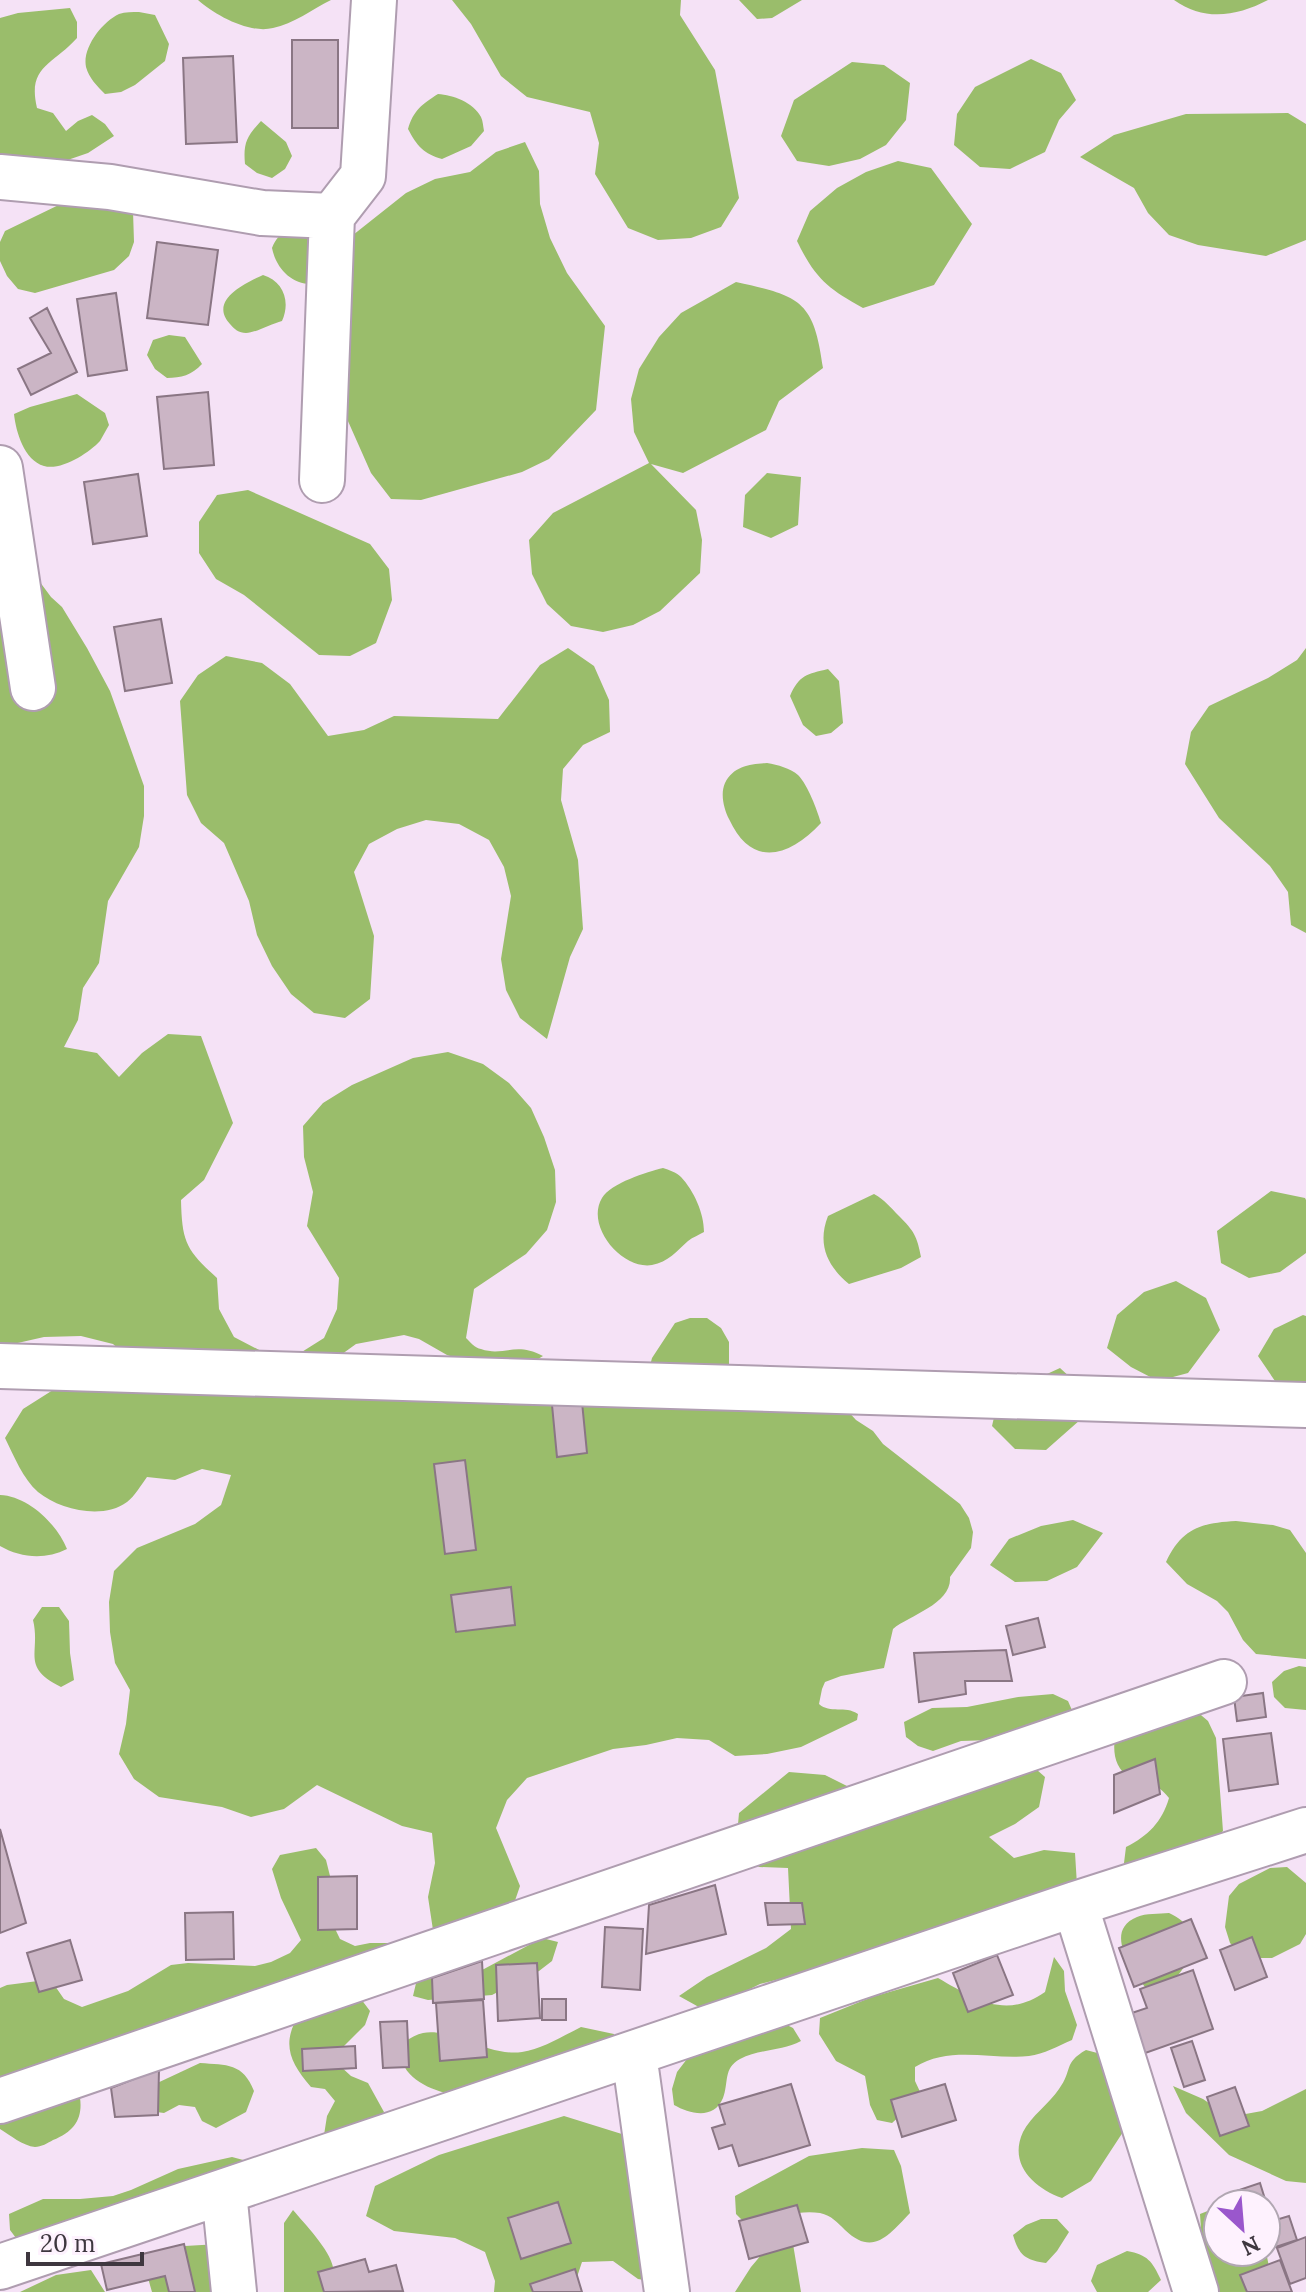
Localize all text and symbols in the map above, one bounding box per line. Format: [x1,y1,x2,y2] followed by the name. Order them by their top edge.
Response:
[1202,2188,1282,2268] north arrow
[28,2216,142,2266] scale bar
[40,2228,96,2259] text: 20 m
[1237,2230,1265,2262] text: N

